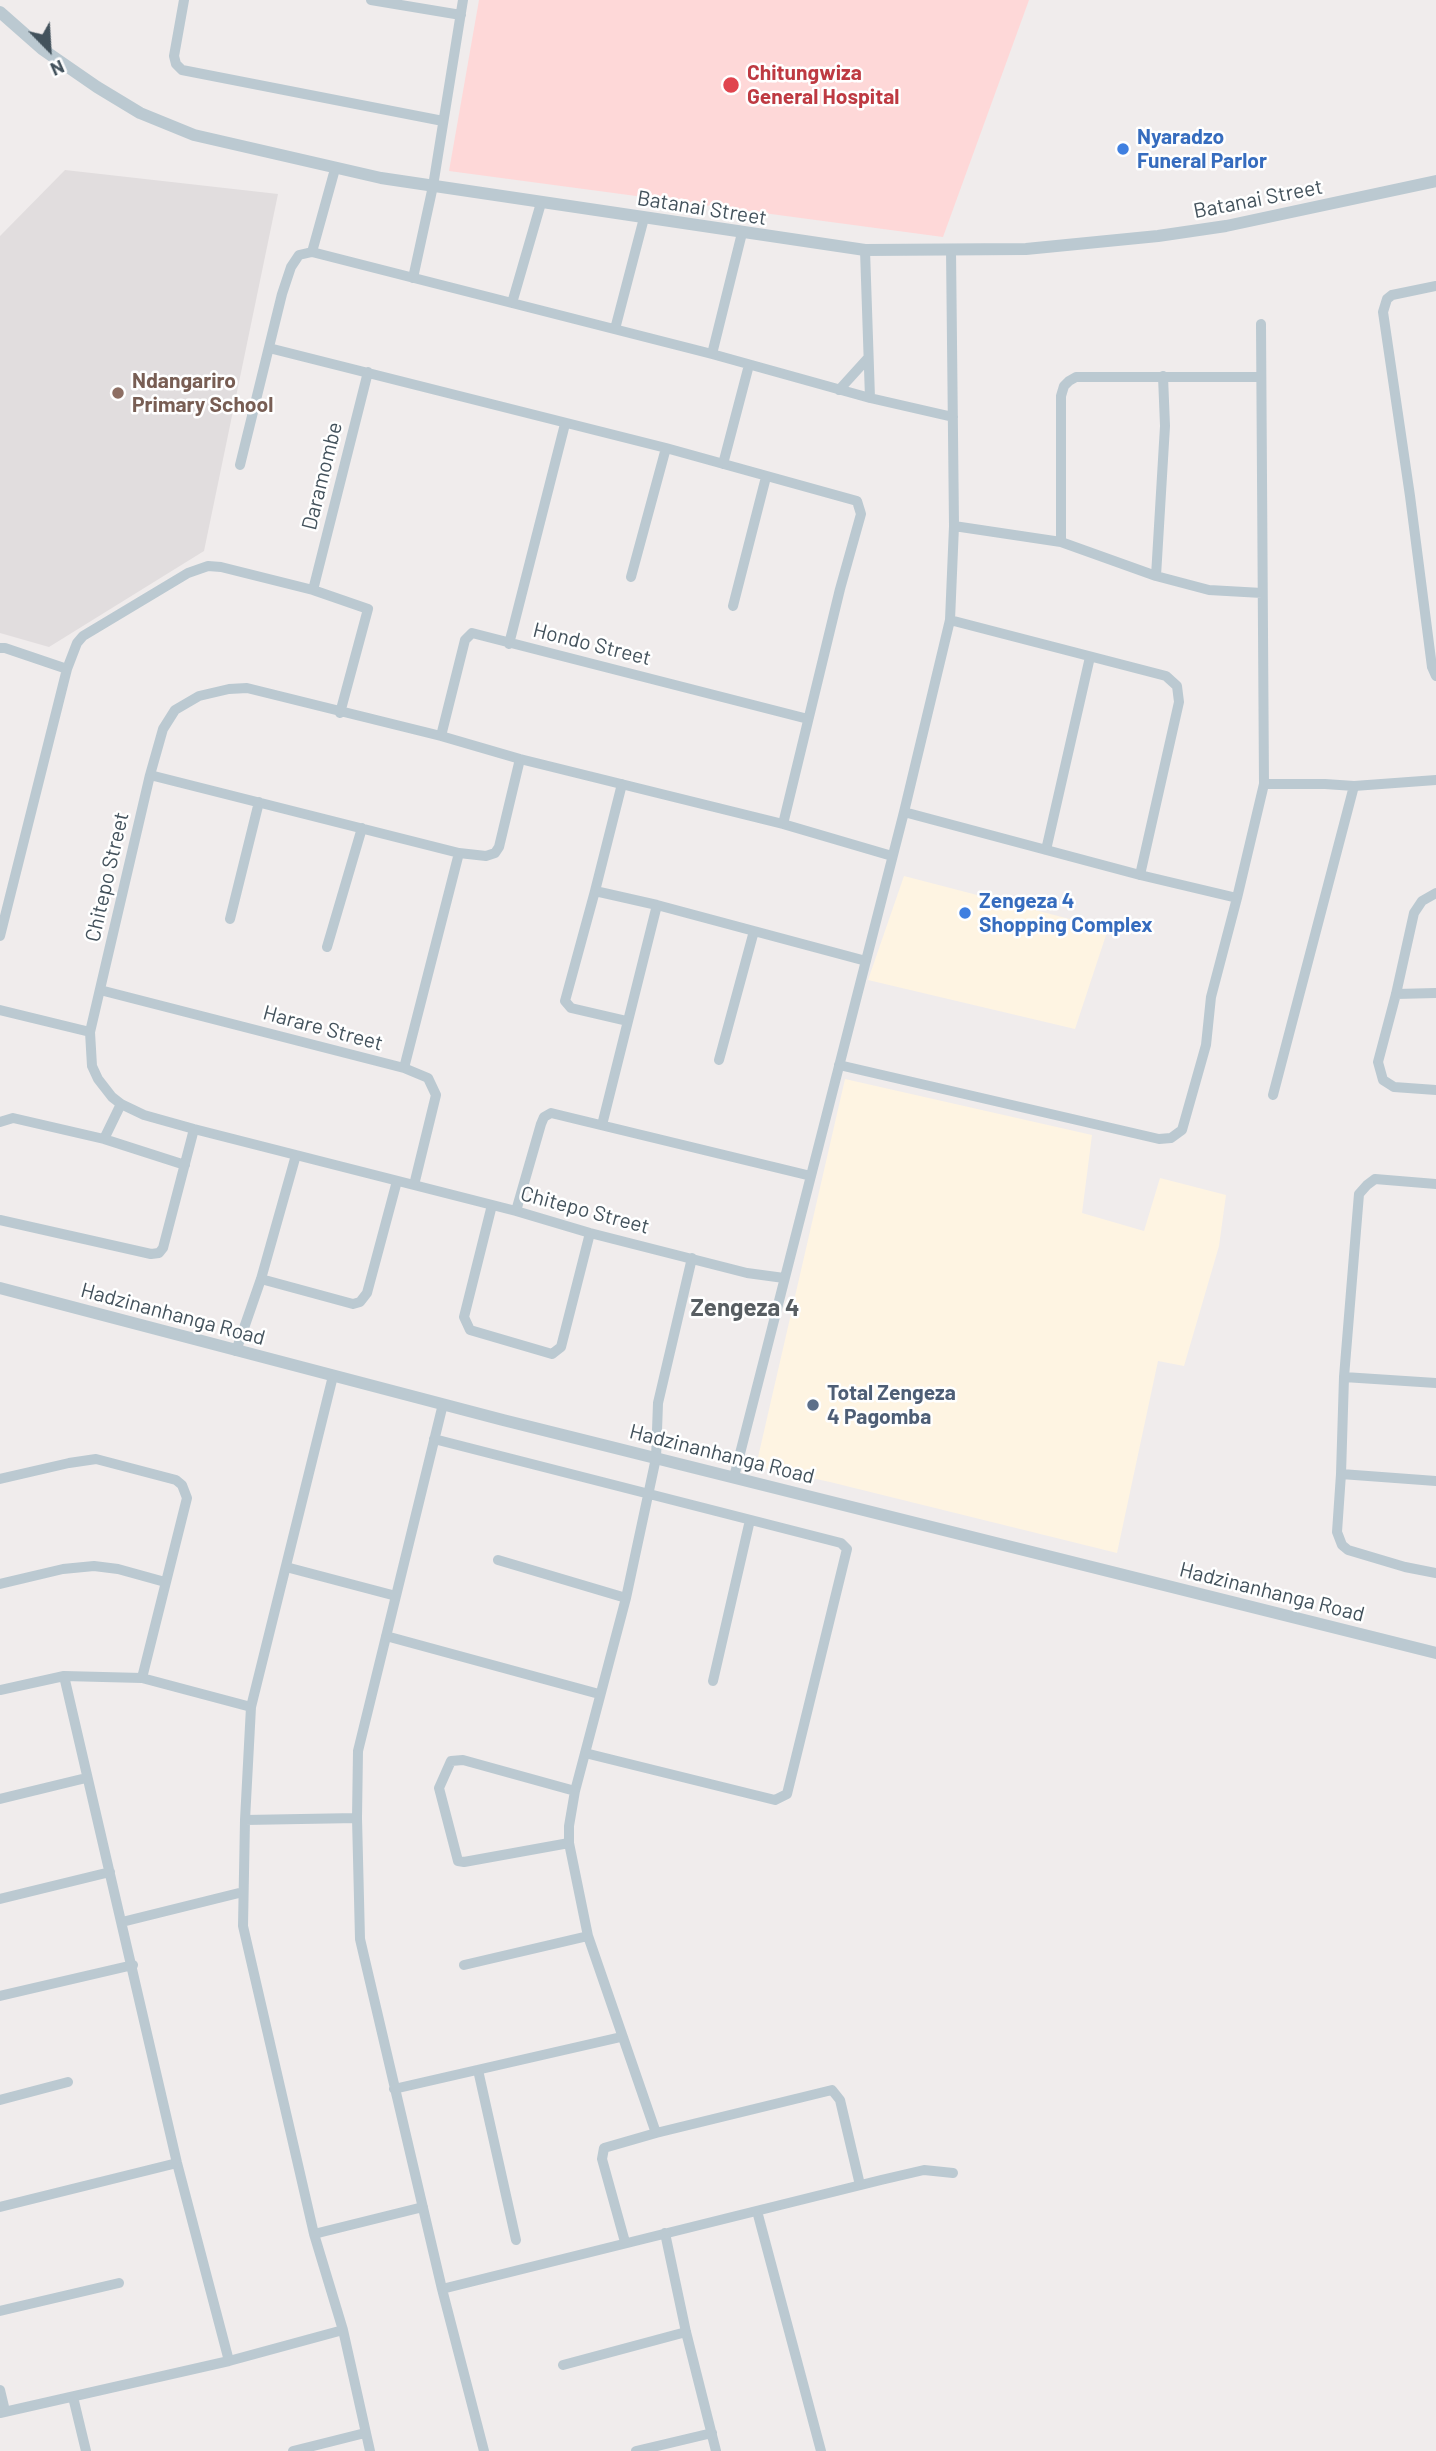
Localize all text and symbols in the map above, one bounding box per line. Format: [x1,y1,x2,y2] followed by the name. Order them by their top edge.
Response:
[14,14,84,84] north arrow
[47,56,68,82] text: N
[747,60,899,110] place label: Chitungwiza General Hospital
[721,75,741,95] marker: Chitungwiza General Hospital
[1137,124,1267,174] place label: Nyaradzo Funeral Parlor
[1115,141,1131,157] marker: Nyaradzo Funeral Parlor
[1191,174,1325,224] street label: Batanai Street
[635,185,769,231] street label: Batanai Street
[132,368,273,418] place label: Ndangariro Primary School
[110,385,126,401] marker: Ndangariro Primary School
[296,419,348,533] street label: Daramombe
[530,617,654,671] street label: Hondo Street
[80,810,134,944] street label: Chitepo Street
[979,888,1152,938] place label: Zengeza 4 Shopping Complex
[957,905,973,921] marker: Zengeza 4 Shopping Complex
[260,1000,386,1056] street label: Harare Street
[518,1181,652,1239] street label: Chitepo Street
[78,1277,268,1351] street label: Hadzinanhanga Road
[690,1294,800,1322] district label: Zengeza 4
[827,1380,956,1430] place label: Total Zengeza 4 Pagomba
[805,1397,821,1413] marker: Total Zengeza 4 Pagomba
[627,1419,817,1489] street label: Hadzinanhanga Road
[1177,1557,1367,1627] street label: Hadzinanhanga Road

